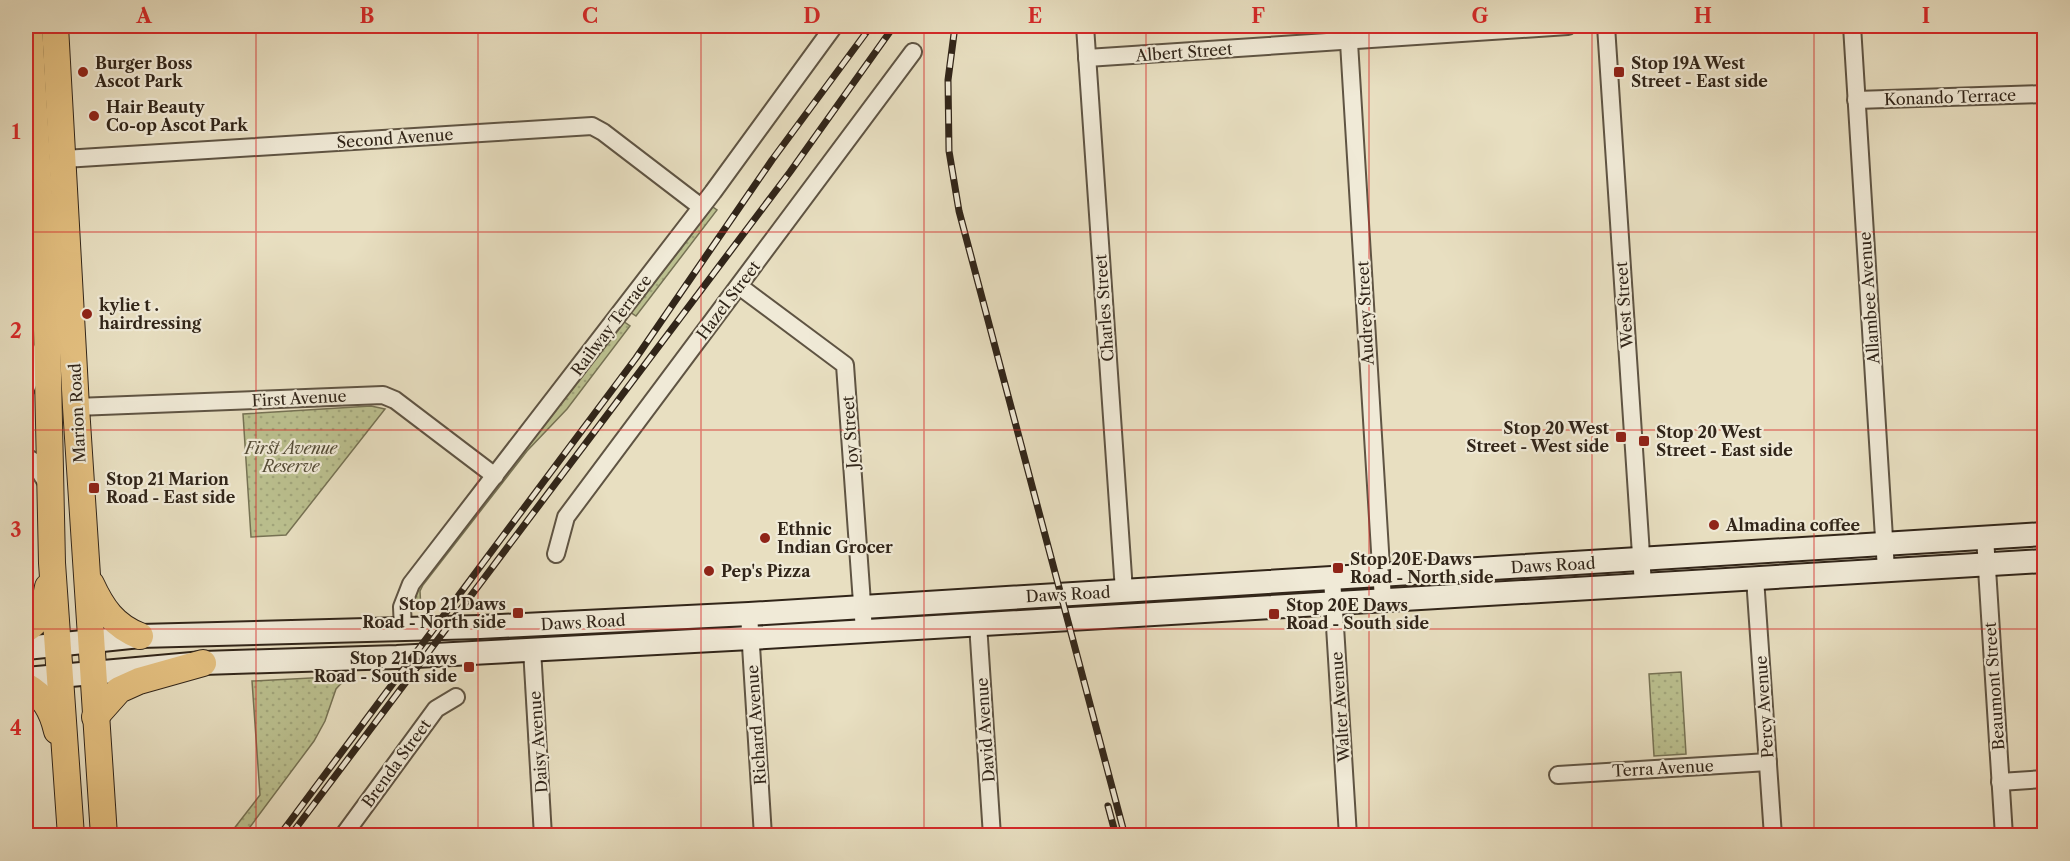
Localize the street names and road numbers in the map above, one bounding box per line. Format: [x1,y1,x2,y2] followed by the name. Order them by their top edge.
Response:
[1134,39,1234,65] street label: Albert Street
[1884,85,2016,109] street label: Konando Terrace
[336,124,454,152] street label: Second Avenue
[1854,231,1884,366] street label: Allambee Avenue
[1090,253,1118,362] street label: Charles Street
[692,256,764,343] street label: Hazel Street
[1352,260,1378,367] street label: Audrey Street
[1611,260,1637,350] street label: West Street
[567,271,655,379] street label: Railway Terrace
[64,362,90,463] street label: Marion Road
[251,386,347,410] street label: First Avenue
[837,395,863,472] street label: Joy Street
[1510,553,1596,577] street label: Daws Road
[1025,582,1111,606] street label: Daws Road
[540,610,626,634] street label: Daws Road
[1980,621,2008,751] street label: Beaumont Street
[1326,651,1354,764] street label: Walter Avenue
[1750,655,1778,759] street label: Percy Avenue
[742,664,770,786] street label: Richard Avenue
[971,677,999,783] street label: David Avenue
[524,690,552,794] street label: Daisy Avenue
[357,715,435,811] street label: Brenda Street
[1612,755,1714,781] street label: Terra Avenue

